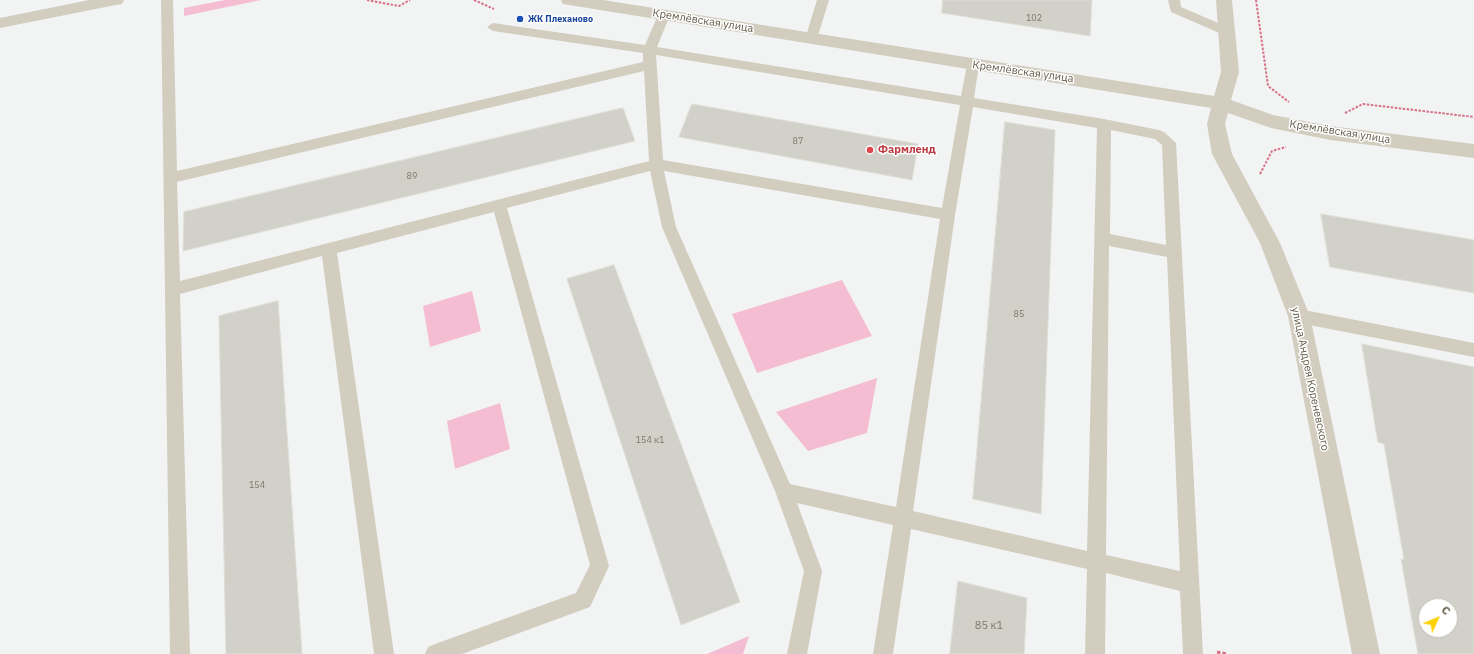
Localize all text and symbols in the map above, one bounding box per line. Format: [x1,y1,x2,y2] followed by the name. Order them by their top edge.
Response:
[652,6,754,36] street label: Кремлёвская улица
[1026,13,1042,23] house number: 102
[515,14,525,24] marker: ЖК Плеханово
[528,14,593,24] place label: ЖК Плеханово
[972,58,1074,86] street label: Кремлёвская улица
[1289,117,1391,147] street label: Кремлёвская улица
[793,136,803,146] house number: 87
[878,143,936,157] place label: Фармленд
[865,145,875,155] marker: Фармленд
[407,171,417,181] house number: 89
[1288,306,1332,452] street label: улица Андрея Кореневского
[1014,309,1024,319] house number: 85
[636,435,664,445] house number: 154 к1
[249,480,265,490] house number: 154
[1418,598,1458,638] north arrow
[1438,603,1453,618] text: С
[975,619,1003,633] house number: 85 к1

